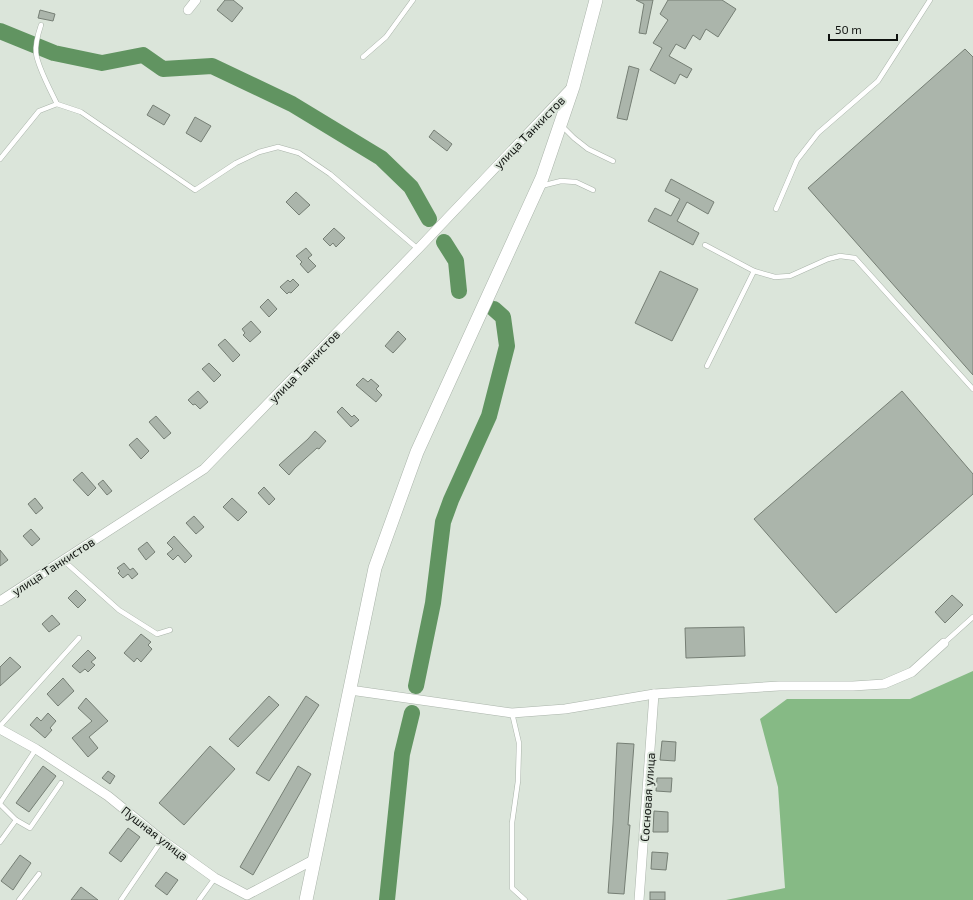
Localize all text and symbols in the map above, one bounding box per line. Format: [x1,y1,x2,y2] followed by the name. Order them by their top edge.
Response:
[829,16,897,42] scale bar
[835,22,862,36] text: 50 m
[491,93,568,172] street label: улица Танкистов
[266,327,343,406] street label: улица Танкистов
[9,534,97,599] street label: улица Танкистов
[637,752,658,842] street label: Сосновая улица
[118,803,191,864] street label: Пушная улица

